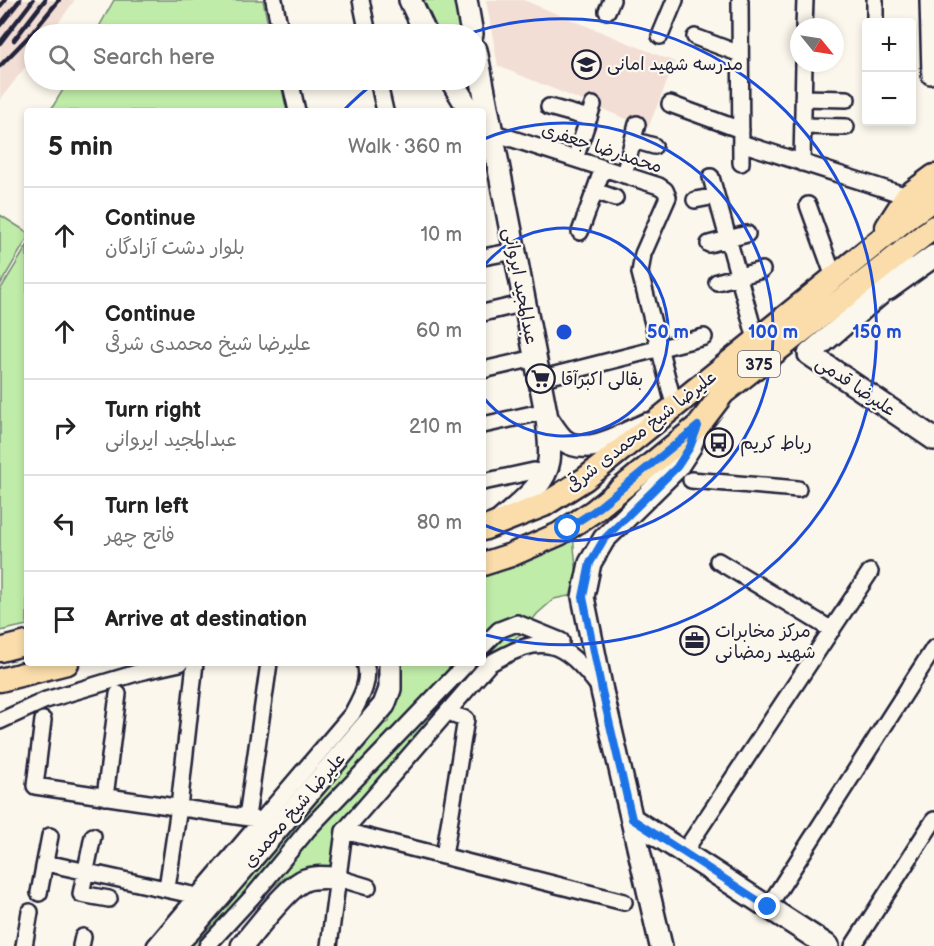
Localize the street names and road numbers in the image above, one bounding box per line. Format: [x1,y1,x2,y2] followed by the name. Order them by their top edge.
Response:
[539,119,665,178] street label: محمدرضا جعفری
[499,226,542,346] street label: عبدالمجید ایروانی
[738,351,780,377] road number: 375
[812,352,900,421] street label: علیرضا قدمی
[561,364,721,498] street label: علیرضا شیخ محمدی شرقی
[239,749,351,873] street label: علیرضا شیخ محمدی

